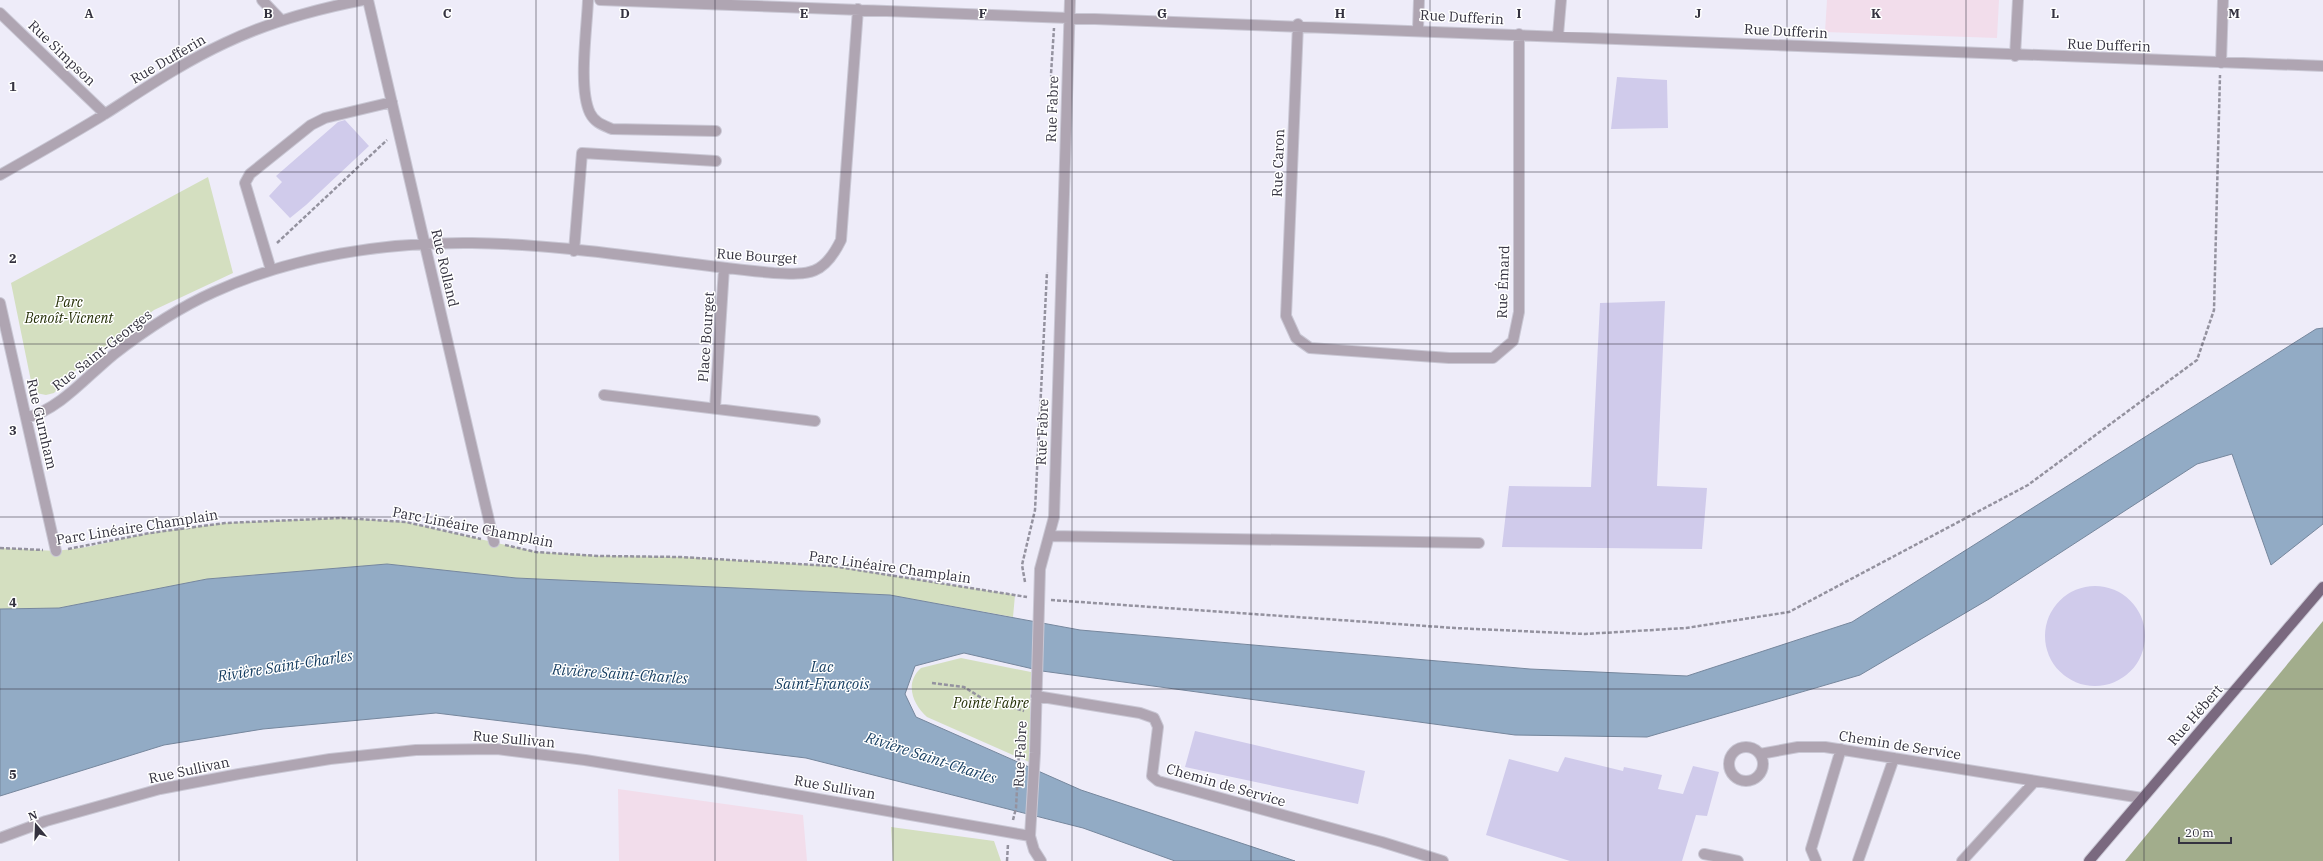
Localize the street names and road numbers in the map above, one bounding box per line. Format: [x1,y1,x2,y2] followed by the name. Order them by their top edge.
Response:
[1420,6,1504,28] street label: Rue Dufferin
[24,16,100,90] street label: Rue Simpson
[1744,20,1828,42] street label: Rue Dufferin
[127,30,209,88] street label: Rue Dufferin
[2067,35,2151,55] street label: Rue Dufferin
[1042,75,1062,143] street label: Rue Fabre
[1268,128,1288,197] street label: Rue Caron
[427,227,463,309] street label: Rue Rolland
[716,244,798,268] street label: Rue Bourget
[1492,244,1513,319] street label: Rue Émard
[694,291,718,383] street label: Place Bourget
[48,305,156,395] street label: Rue Saint-Georges
[23,377,61,471] street label: Rue Gurnham
[1032,398,1052,466] street label: Rue Fabre
[391,503,555,551] street label: Parc Linéaire Champlain
[55,505,219,549] street label: Parc Linéaire Champlain
[808,547,972,587] street label: Parc Linéaire Champlain
[2164,681,2226,749] street label: Rue Hébert
[1009,720,1031,788] street label: Rue Fabre
[472,726,556,752] street label: Rue Sullivan
[1838,726,1962,764] street label: Chemin de Service
[147,753,231,787] street label: Rue Sullivan
[1164,759,1288,811] street label: Chemin de Service
[793,771,877,803] street label: Rue Sullivan

